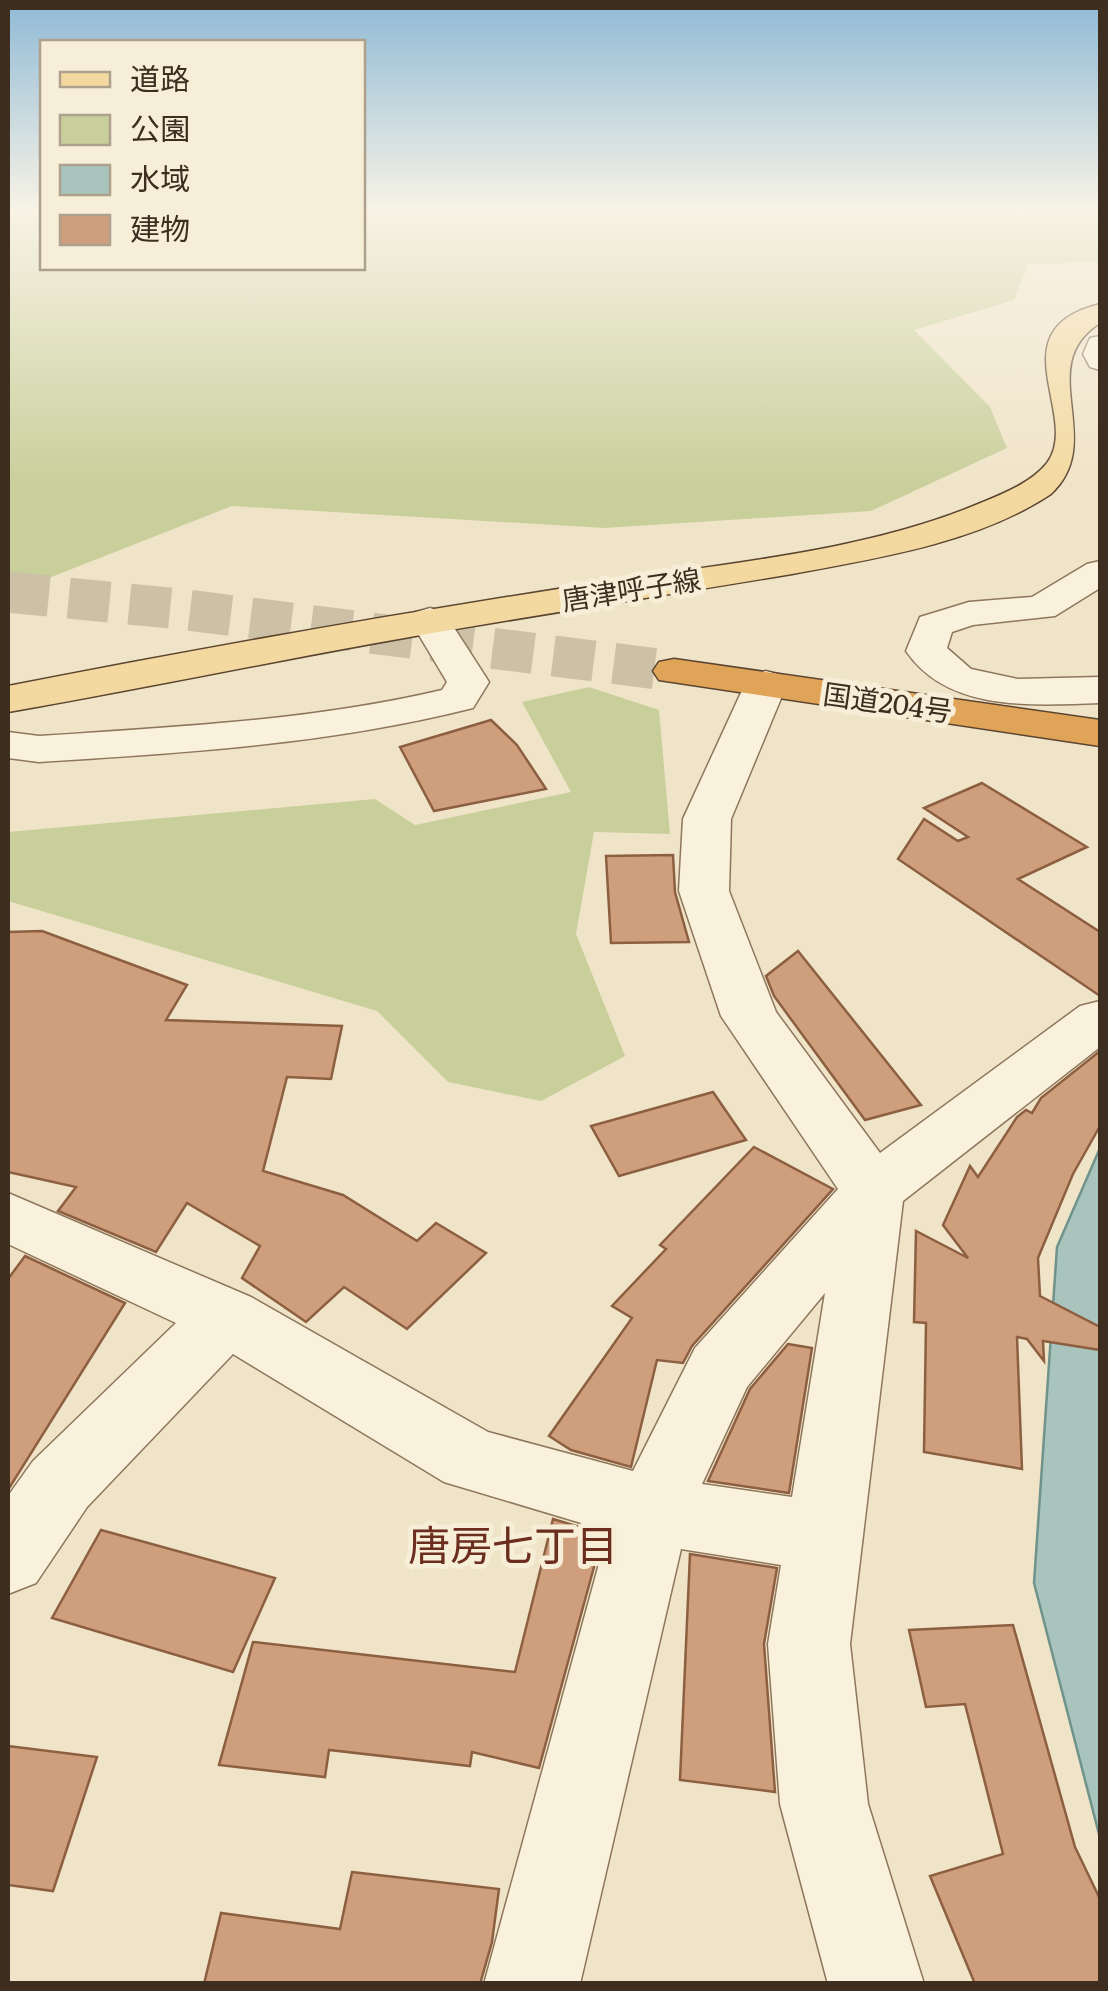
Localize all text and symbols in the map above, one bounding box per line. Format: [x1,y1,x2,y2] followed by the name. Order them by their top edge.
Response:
[40,40,365,270] legend
[130,55,190,99] text: 道路
[130,105,190,149] text: 公園
[130,155,190,199] text: 水域
[130,205,190,249] text: 建物
[559,556,703,620] street label: 唐津呼子線
[821,671,955,731] street label: 国道204号
[408,1512,618,1574] district label: 唐房七丁目

